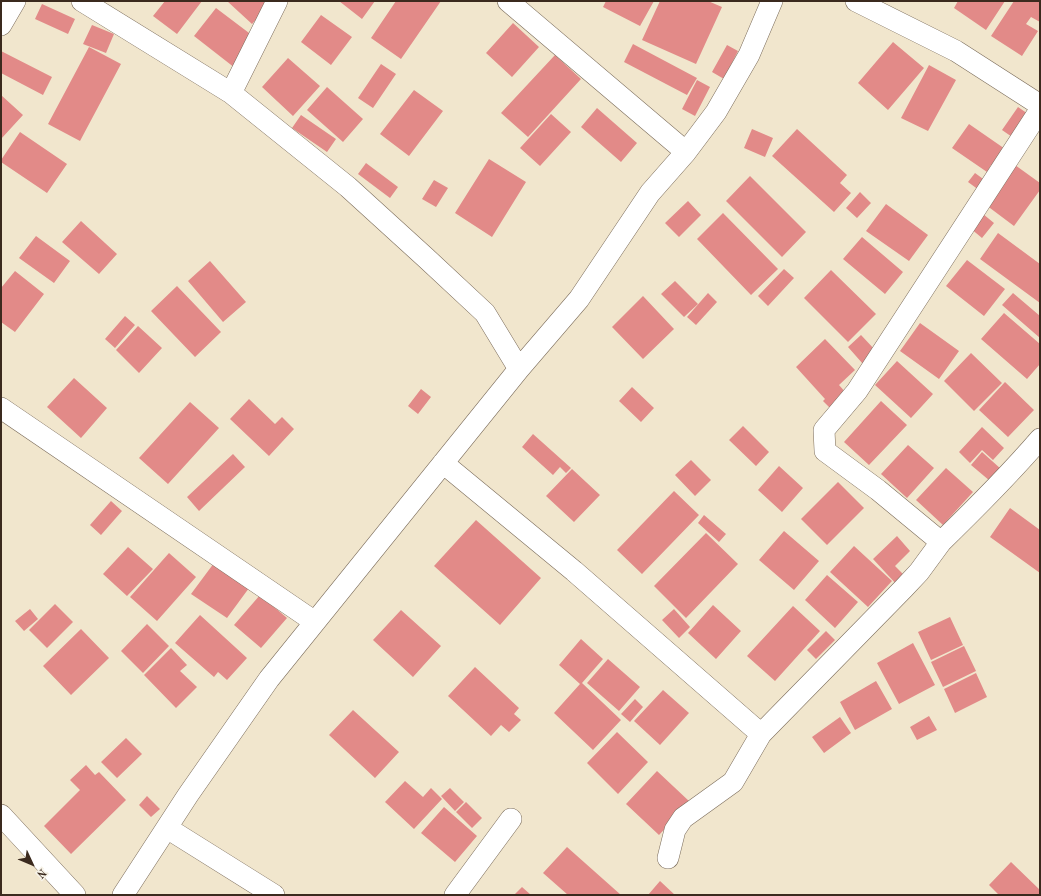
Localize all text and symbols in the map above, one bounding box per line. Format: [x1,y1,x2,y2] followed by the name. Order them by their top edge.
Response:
[12,844,52,884] north arrow
[34,866,48,880] text: N

